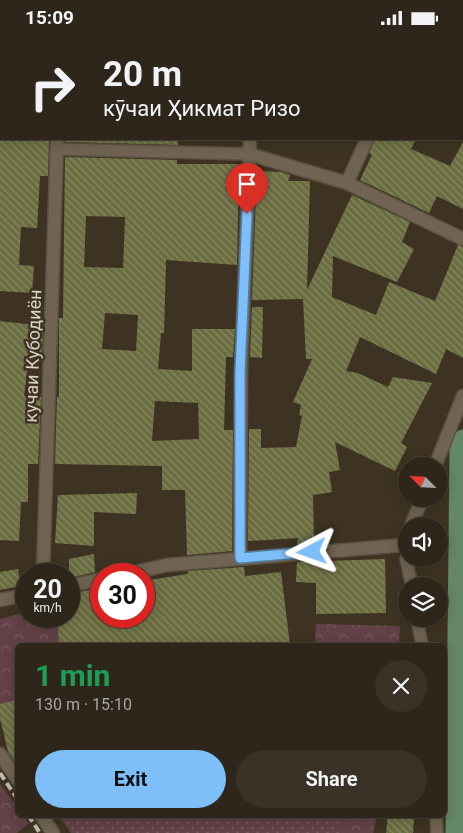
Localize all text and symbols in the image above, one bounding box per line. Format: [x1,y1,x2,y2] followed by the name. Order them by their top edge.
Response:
[25,6,74,29] text: 15:09
[103,54,182,95] text: 20 m
[20,55,85,120] icon: right
[103,96,300,121] text: кӯчаи Ҳикмат Ризо
[226,163,268,214] pin
[233,170,261,198] icon: arrive
[20,289,45,423] street label: кучаи Кубодиён
[398,457,448,507] north arrow
[398,457,448,627] map controls
[398,517,448,567] button: sound
[285,525,337,577] position arrow
[90,563,155,628] speed limit sign: 30
[33,575,62,604] text: 20
[398,577,448,627] button: layers
[33,601,62,615] text: km/h
[35,658,110,693] text: 1 min
[375,660,427,712] button: close
[35,695,132,714] text: 130 m · 15:10
[35,750,226,808] button: Exit
[236,750,427,808] button: Share

